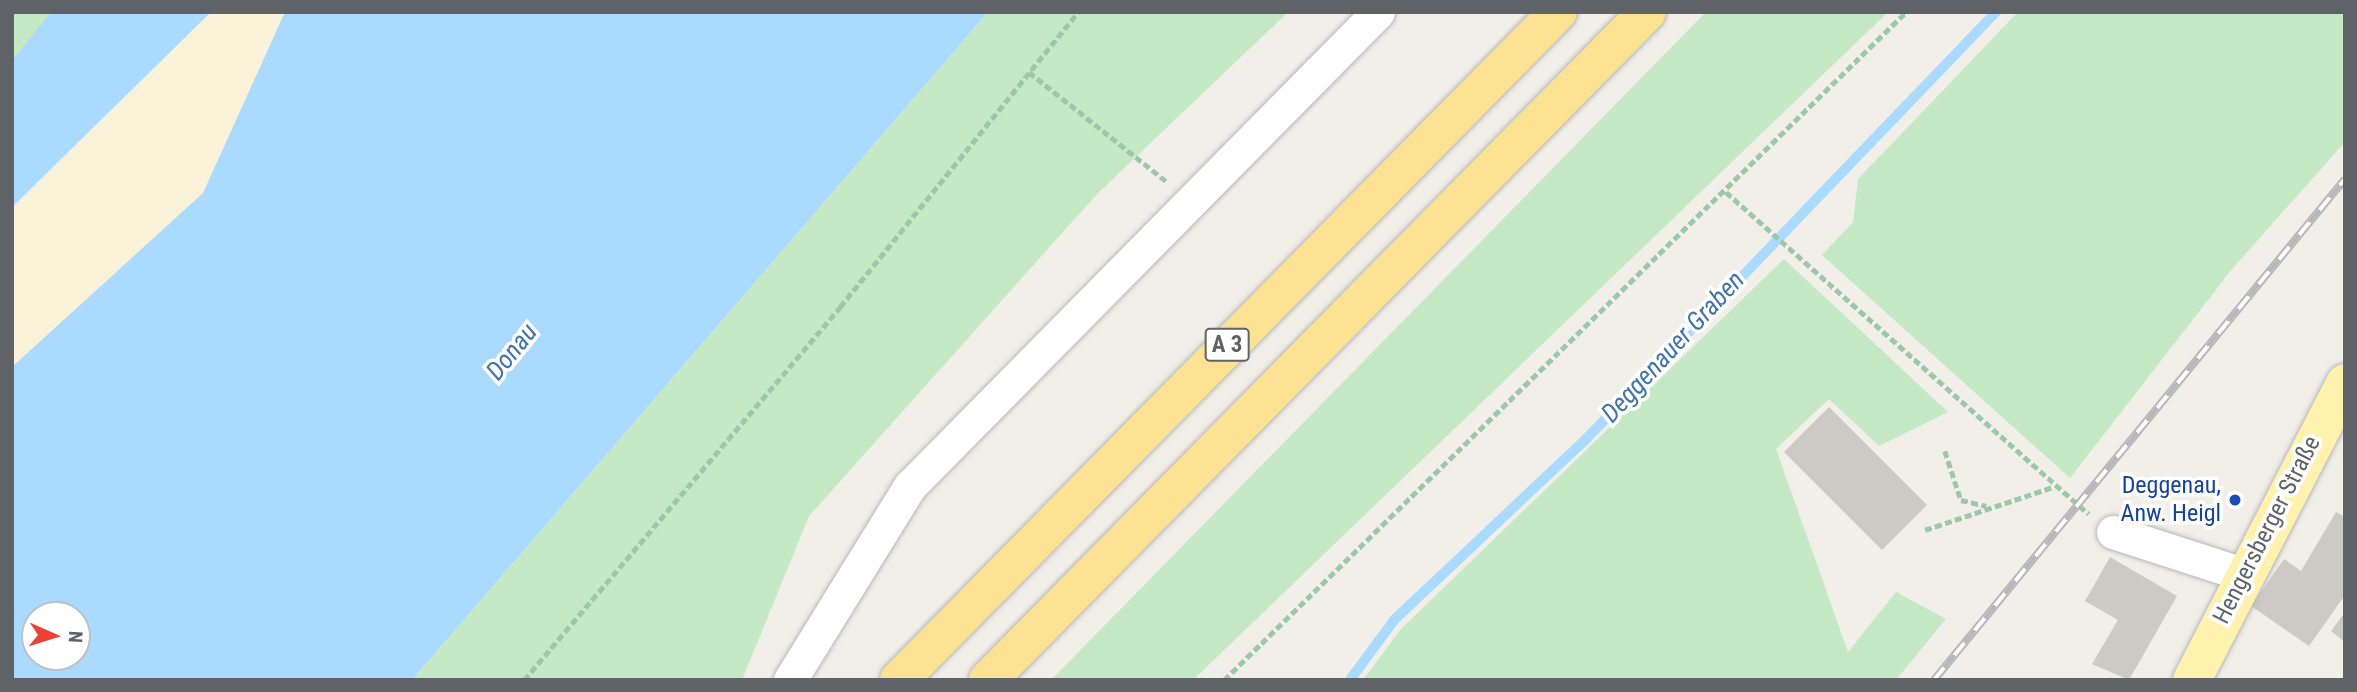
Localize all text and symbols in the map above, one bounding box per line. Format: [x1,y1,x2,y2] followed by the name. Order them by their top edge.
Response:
[1595,265,1751,429] water label: Deggenauer Graben
[480,317,544,387] water label: Donau
[1204,326,1250,364] road number: A 3
[2207,431,2327,629] street label: Hengersberger Straße
[2121,472,2221,528] place label: Deggenau, Anw. Heigl
[2227,492,2243,508] marker: Deggenau, Anw. Heigl
[21,601,91,671] north arrow
[64,631,87,643] text: N

